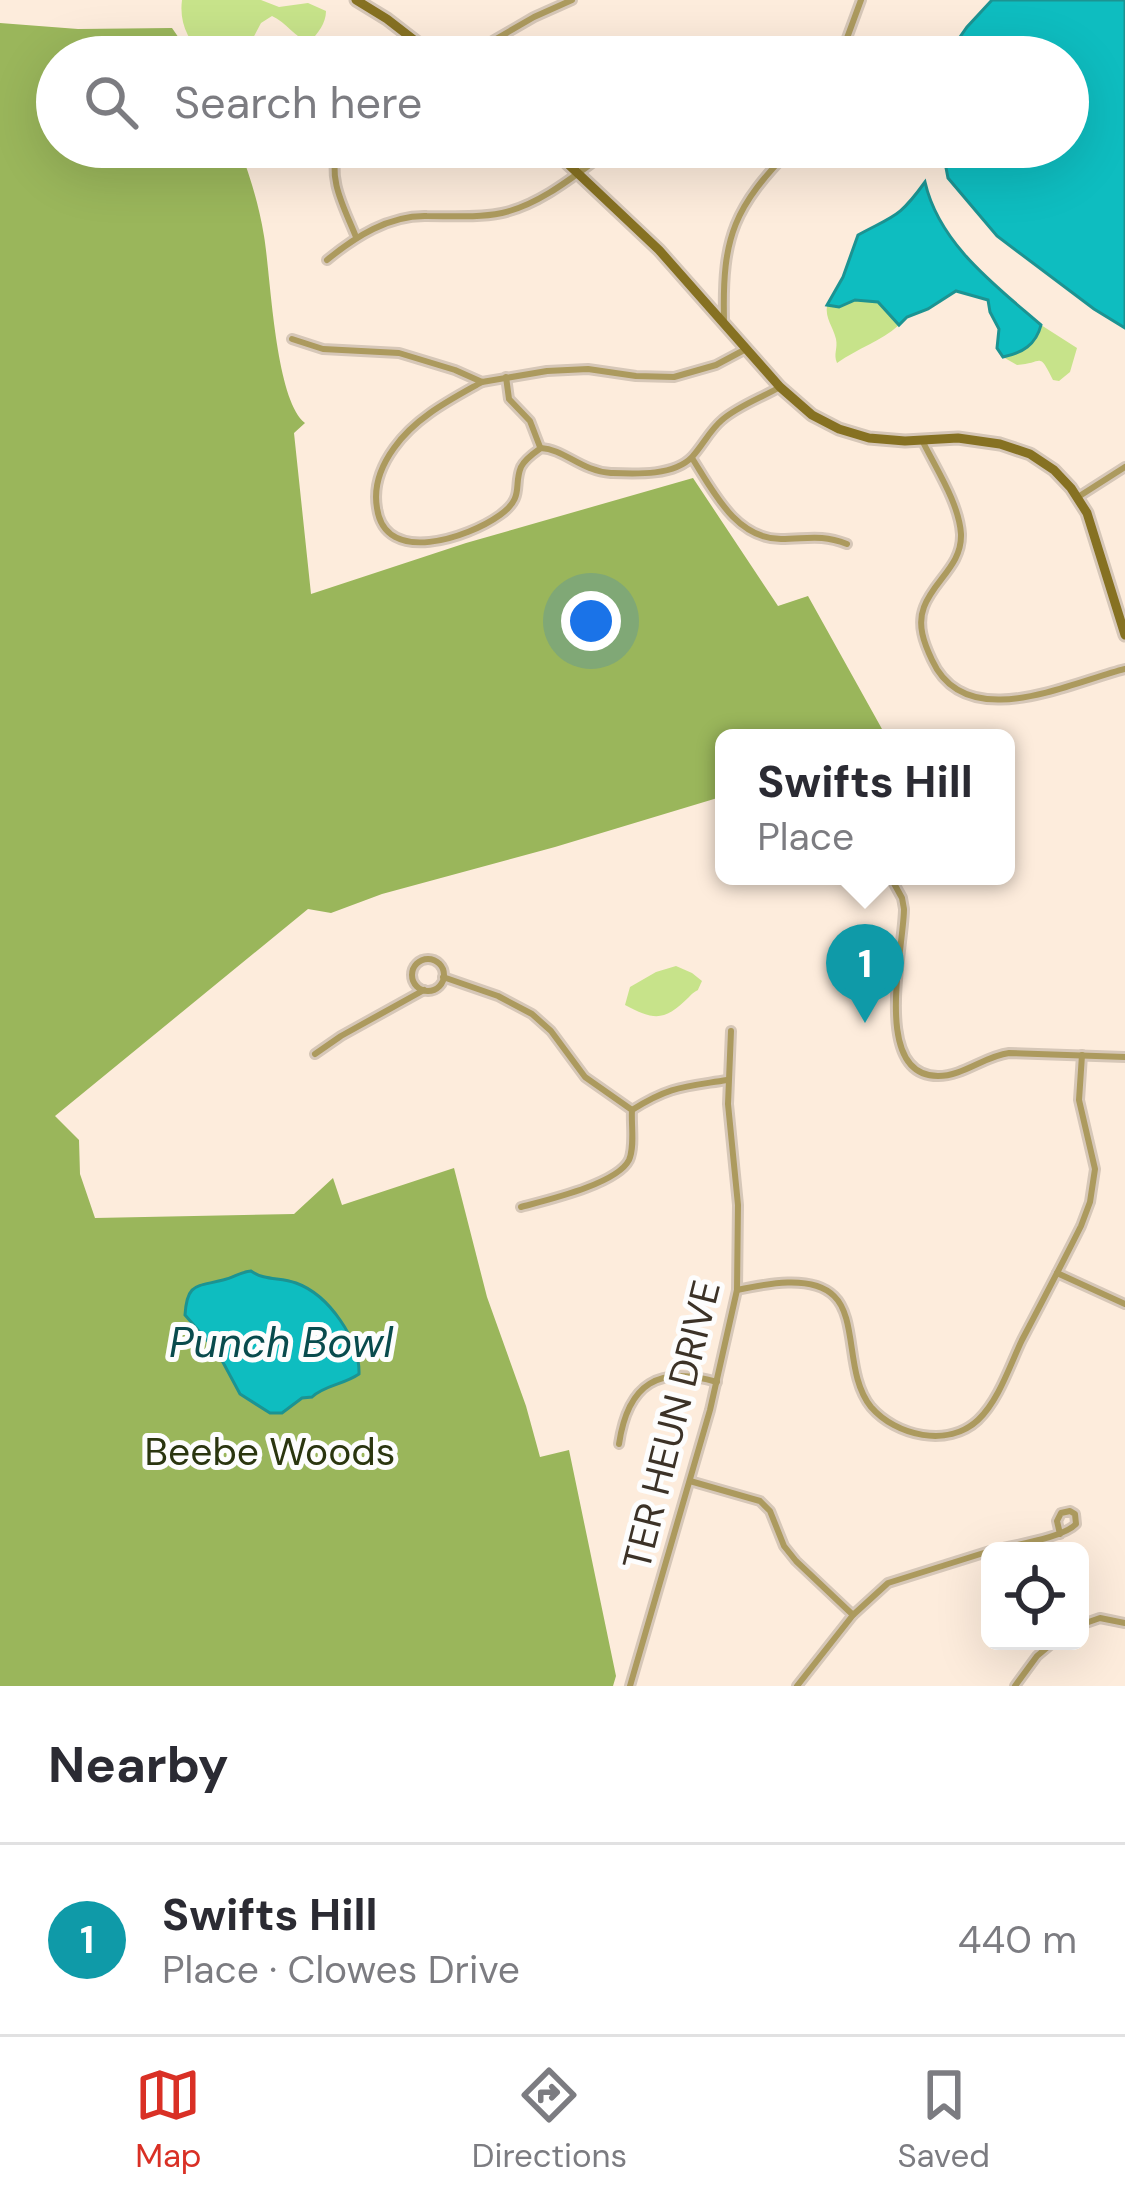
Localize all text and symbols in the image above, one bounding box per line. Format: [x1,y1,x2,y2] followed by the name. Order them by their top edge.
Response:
[36,36,1089,168] search box
[78,69,144,135] icon: search
[174,73,422,132] text: Search here
[561,591,621,651] your location
[715,729,1015,885] popup
[757,752,973,811] text: Swifts Hill
[757,811,854,862] text: Place
[826,924,904,1023] pin: 1
[611,1275,732,1575] street label: TER HEUN DRIVE
[169,1315,394,1370] water label: Punch Bowl
[145,1426,395,1477] park label: Beebe Woods
[981,1542,1089,1650] map controls
[981,1542,1089,1650] button: locate
[48,1731,229,1798] text: Nearby
[162,1885,378,1944] text: Swifts Hill
[80,1914,94,1965] text: 1
[958,1914,1077,1965] text: 440 m
[162,1944,520,1995] text: Place · Clowes Drive
[135,2062,202,2177] tab: Map
[472,2062,627,2177] tab: Directions
[897,2062,990,2177] tab: Saved

